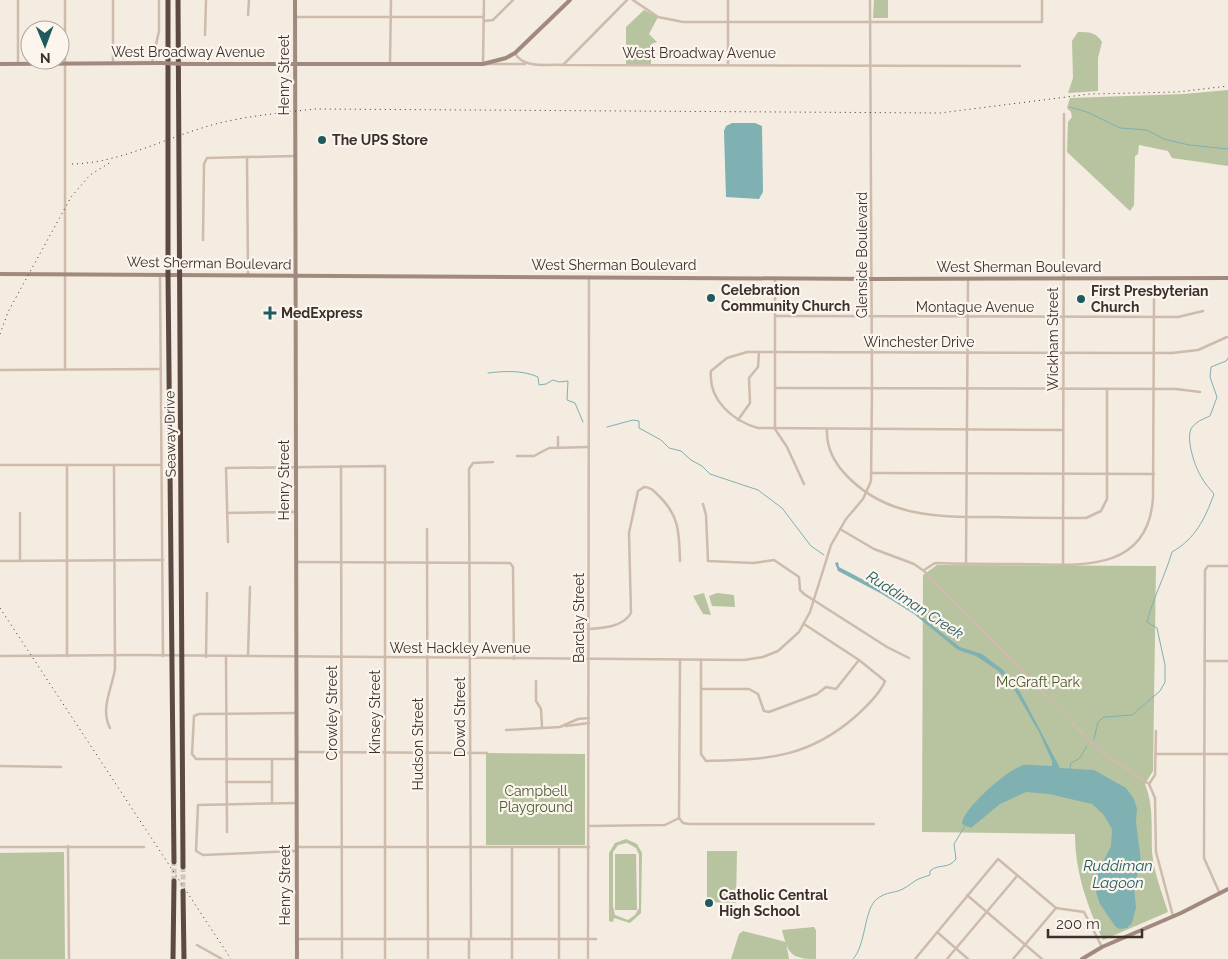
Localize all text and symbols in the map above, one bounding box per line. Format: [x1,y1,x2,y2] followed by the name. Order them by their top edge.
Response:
[20,20,70,70] north arrow
[276,34,292,116] street label: Henry Street
[111,44,265,60] street label: West Broadway Avenue
[622,45,776,61] street label: West Broadway Avenue
[40,50,51,66] text: N
[332,132,429,148] place label: The UPS Store
[316,134,328,146] marker: The UPS Store
[854,192,870,318] street label: Glenside Boulevard
[126,254,292,272] street label: West Sherman Boulevard
[531,257,697,273] street label: West Sherman Boulevard
[936,259,1102,275] street label: West Sherman Boulevard
[721,282,850,314] place label: Celebration Community Church
[1091,283,1208,315] place label: First Presbyterian Church
[1045,287,1061,391] street label: Wickham Street
[705,292,717,304] marker: Celebration Community Church
[1075,293,1087,305] marker: First Presbyterian Church
[916,299,1034,315] street label: Montague Avenue
[281,305,363,321] place label: MedExpress
[263,306,277,320] marker: MedExpress
[863,334,975,350] street label: Winchester Drive
[161,390,179,478] street label: Seaway Drive
[276,439,292,521] street label: Henry Street
[863,567,967,643] water label: Ruddiman Creek
[571,573,587,663] street label: Barclay Street
[389,640,531,656] street label: West Hackley Avenue
[324,665,340,761] street label: Crowley Street
[367,669,383,754] street label: Kinsey Street
[996,674,1080,690] park label: McGraft Park
[452,677,468,757] street label: Dowd Street
[410,697,426,791] street label: Hudson Street
[499,783,573,815] park label: Campbell Playground
[277,844,293,926] street label: Henry Street
[1083,857,1153,892] water label: Ruddiman Lagoon
[719,887,828,919] place label: Catholic Central High School
[703,897,715,909] marker: Catholic Central High School
[1048,906,1142,938] scale bar
[1056,915,1100,933] text: 200 m

